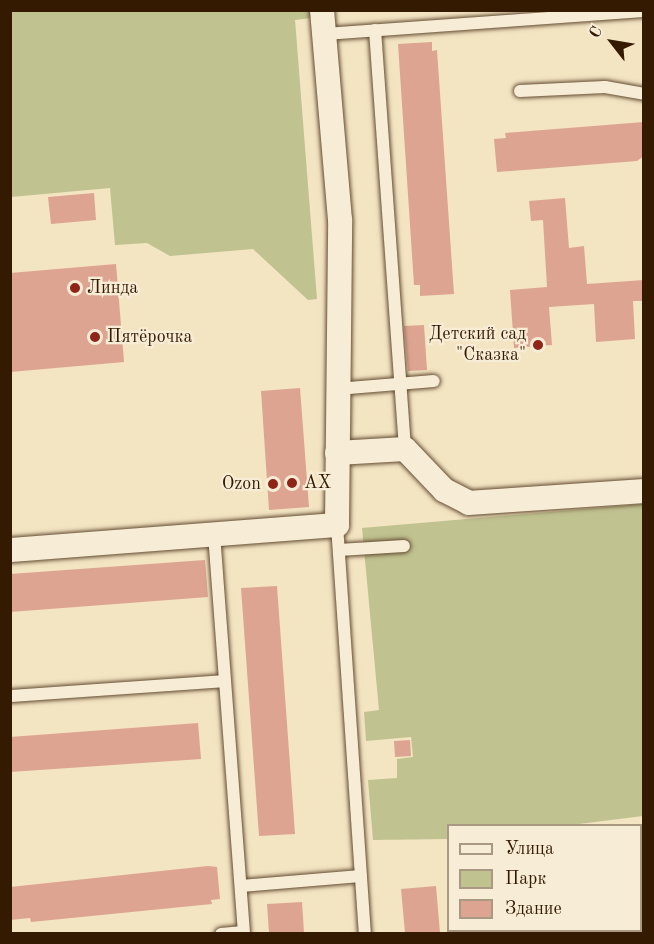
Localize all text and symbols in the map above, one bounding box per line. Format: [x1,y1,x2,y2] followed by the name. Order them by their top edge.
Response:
[582,12,642,72] north arrow
[587,24,606,41] text: С
[87,277,138,299] place label: Линда
[68,281,82,295] marker: Линда
[429,324,526,366] place label: Детский сад "Сказка"
[107,326,192,348] place label: Пятёрочка
[88,330,102,344] marker: Пятёрочка
[531,338,545,352] marker: Детский сад "Сказка"
[304,472,331,494] place label: АХ
[222,473,261,495] place label: Ozon
[285,476,299,490] marker: АХ
[266,477,280,491] marker: Ozon
[447,824,642,932] legend
[505,840,554,858] text: Улица
[505,870,546,888] text: Парк
[505,900,562,918] text: Здание

